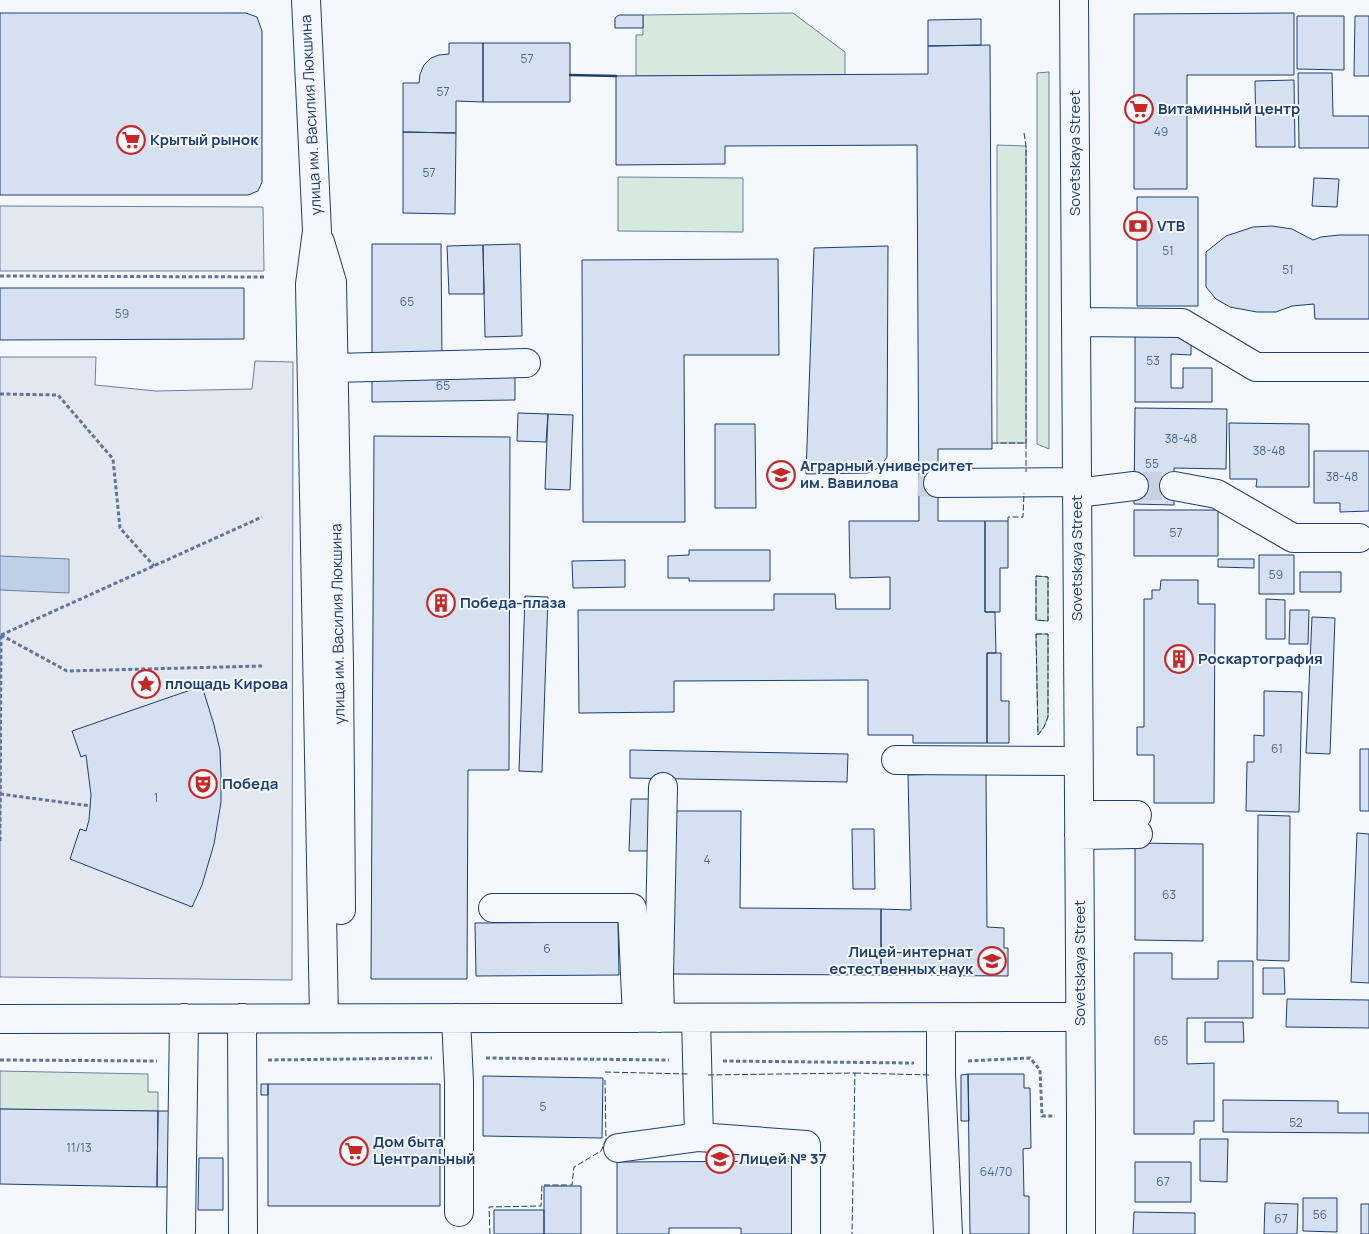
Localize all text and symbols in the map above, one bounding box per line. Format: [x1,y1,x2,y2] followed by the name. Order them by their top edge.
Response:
[295,14,326,216] street label: улица им. Василия Люкшина
[521,50,533,67] house number: 57
[437,83,449,100] house number: 57
[1064,90,1085,216] street label: Sovetskaya Street
[1124,94,1154,124] supermarket icon: Витаминный центр
[1158,98,1300,119] place label: Витаминный центр
[1154,123,1168,140] house number: 49
[116,125,146,155] supermarket icon: Крытый рынок
[150,129,259,150] place label: Крытый рынок
[423,164,435,181] house number: 57
[1123,211,1153,241] bank icon: VTB
[1157,215,1186,236] place label: VTB
[1162,242,1174,259] house number: 51
[1282,261,1294,278] house number: 51
[400,293,414,310] house number: 65
[115,305,129,322] house number: 59
[1146,352,1160,369] house number: 53
[436,377,450,394] house number: 65
[1165,430,1197,447] house number: 38-48
[1253,442,1285,459] house number: 38-48
[800,455,973,493] place label: Аграрный университет им. Вавилова
[1145,455,1159,472] house number: 55
[766,460,796,490] school or university icon: Аграрный университет им. Вавилова
[1326,468,1358,485] house number: 38-48
[1066,495,1087,621] street label: Sovetskaya Street
[325,523,350,725] street label: улица им. Василия Люкшина
[1170,524,1182,541] house number: 57
[1269,566,1283,583] house number: 59
[426,588,456,618] building icon: Победа-плаза
[460,592,566,613] place label: Победа-плаза
[1164,644,1194,674] building icon: Роскартография
[1198,648,1323,669] place label: Роскартография
[131,669,161,699] place icon: площадь Кирова
[165,673,288,694] place label: площадь Кирова
[1271,740,1283,757] house number: 61
[188,769,218,799] theatre icon: Победа
[222,773,278,794] place label: Победа
[154,789,158,806] house number: 1
[703,851,711,868] house number: 4
[1162,886,1176,903] house number: 63
[1069,900,1090,1026] street label: Sovetskaya Street
[543,940,551,957] house number: 6
[829,941,974,979] place label: Лицей-интернат естественных наук
[977,946,1007,976] school or university icon: Лицей-интернат естественных наук
[1154,1032,1168,1049] house number: 65
[540,1098,547,1115] house number: 5
[1289,1114,1303,1131] house number: 52
[373,1131,475,1169] place label: Дом быта Центральный
[339,1136,369,1166] supermarket icon: Дом быта Центральный
[66,1139,92,1156] house number: 11/13
[705,1144,735,1174] school or university icon: Лицей № 37
[739,1148,827,1169] place label: Лицей № 37
[980,1163,1012,1180] house number: 64/70
[1156,1173,1170,1190] house number: 67
[1313,1206,1327,1223] house number: 56
[1274,1210,1288,1227] house number: 67

